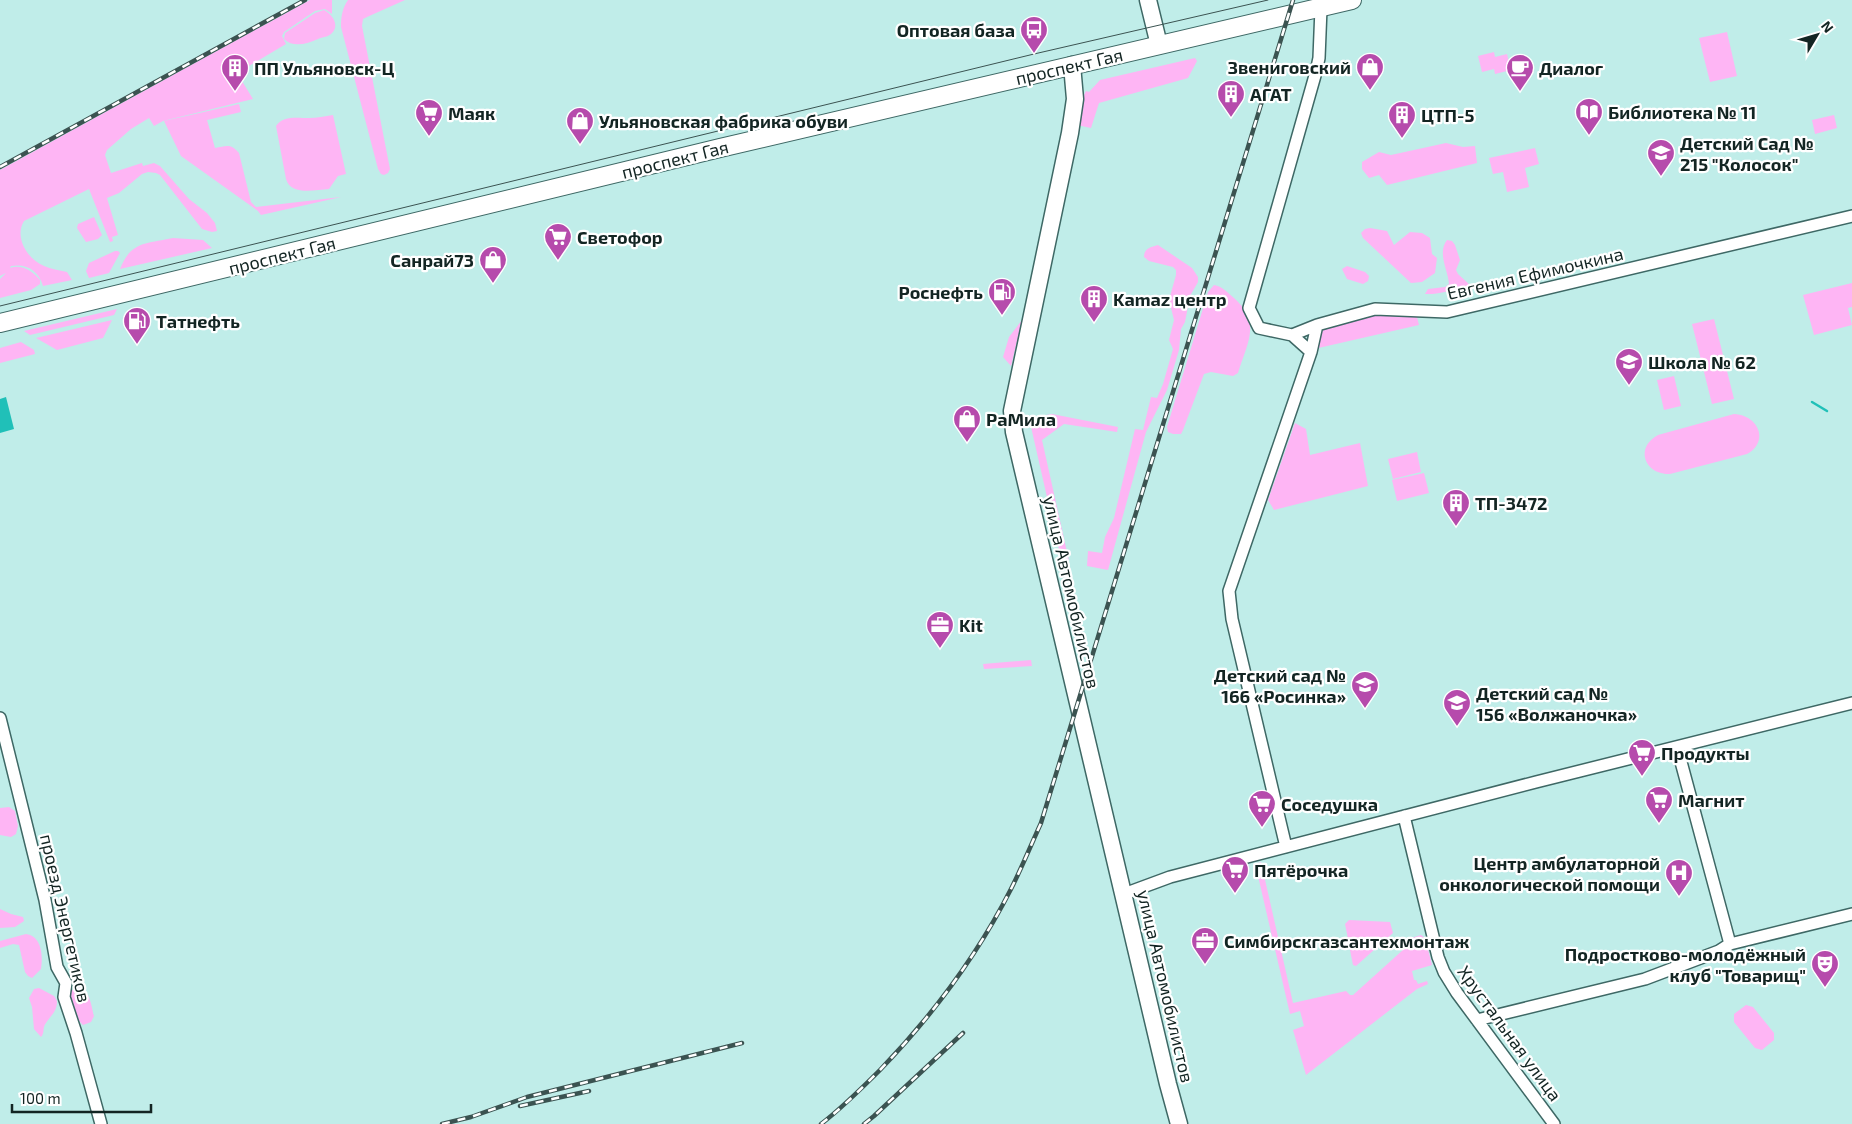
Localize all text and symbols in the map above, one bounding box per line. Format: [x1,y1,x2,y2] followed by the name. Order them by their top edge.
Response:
[1792,10,1842,60] north arrow
[1019,15,1049,54] bus stop icon: Оптовая база
[1818,17,1837,36] text: N
[897,19,1015,41] place label: Оптовая база
[1013,43,1125,89] street label: проспект Гая
[1355,52,1385,91] shop icon: Звениговский
[220,53,250,92] building icon: ПП Ульяновск-Ц
[1505,53,1535,92] cafe icon: Диалог
[1228,56,1351,78] place label: Звениговский
[254,57,394,79] place label: ПП Ульяновск-Ц
[1539,57,1604,79] place label: Диалог
[1216,79,1246,118] building icon: АГАТ
[1250,83,1292,105] place label: АГАТ
[1574,97,1604,136] library icon: Библиотека № 11
[414,98,444,137] supermarket icon: Маяк
[1387,100,1417,139] building icon: ЦТП-5
[1608,101,1756,123] place label: Библиотека № 11
[448,102,495,124] place label: Маяк
[1421,104,1474,126] place label: ЦТП-5
[565,106,595,145] shop icon: Ульяновская фабрика обуви
[599,110,848,132] place label: Ульяновская фабрика обуви
[1680,132,1814,175] place label: Детский Сад № 215 "Колосок"
[619,135,731,183] street label: проспект Гая
[1646,138,1676,177] school or university icon: Детский Сад № 215 "Колосок"
[543,222,573,261] supermarket icon: Светофор
[577,226,663,248] place label: Светофор
[226,231,338,279] street label: проспект Гая
[1445,242,1625,304] street label: Евгения Ефимочкина
[478,245,508,284] shop icon: Санрай73
[390,249,474,271] place label: Санрай73
[987,277,1017,316] fuel station icon: Роснефть
[899,281,983,303] place label: Роснефть
[1079,284,1109,323] building icon: Kamaz центр
[1113,288,1227,310] place label: Kamaz центр
[122,306,152,345] fuel station icon: Татнефть
[156,310,240,332] place label: Татнефть
[1614,347,1644,386] school or university icon: Школа № 62
[1648,351,1756,373] place label: Школа № 62
[952,404,982,443] shop icon: РаМила
[986,408,1056,430] place label: РаМила
[1441,488,1471,527] building icon: ТП-3472
[1475,492,1547,514] place label: ТП-3472
[1039,493,1105,691] street label: улица Автомобилистов
[925,610,955,649] office icon: Kit
[959,614,983,636] place label: Kit
[1214,664,1346,707] place label: Детский сад № 166 «Росинка»
[1350,670,1380,709] school or university icon: Детский сад № 166 «Росинка»
[1476,682,1637,725] place label: Детский сад № 156 «Волжаночка»
[1442,688,1472,727] school or university icon: Детский сад № 156 «Волжаночка»
[1627,738,1657,777] supermarket icon: Продукты
[1661,742,1750,764] place label: Продукты
[1644,785,1674,824] supermarket icon: Магнит
[1247,789,1277,828] supermarket icon: Соседушка
[1678,789,1744,811] place label: Магнит
[1281,793,1378,815] place label: Соседушка
[36,832,96,1004] street label: проезд Энергетиков
[1439,852,1660,895] place label: Центр амбулаторной онкологической помощи
[1220,855,1250,894] supermarket icon: Пятёрочка
[1664,858,1694,897] hospital icon: Центр амбулаторной онкологической помощи
[1254,859,1348,881] place label: Пятёрочка
[1133,887,1199,1085] street label: улица Автомобилистов
[1190,926,1220,965] office icon: Симбирскгазсантехмонтаж
[1224,930,1470,952] place label: Симбирскгазсантехмонтаж
[1565,943,1806,986] place label: Подростково-молодёжный клуб "Товарищ"
[1810,949,1840,988] theatre icon: Подростково-молодёжный клуб "Товарищ"
[1453,961,1567,1105] street label: Хрустальная улица
[12,1082,151,1114] scale bar
[20,1089,61,1107] text: 100 m

